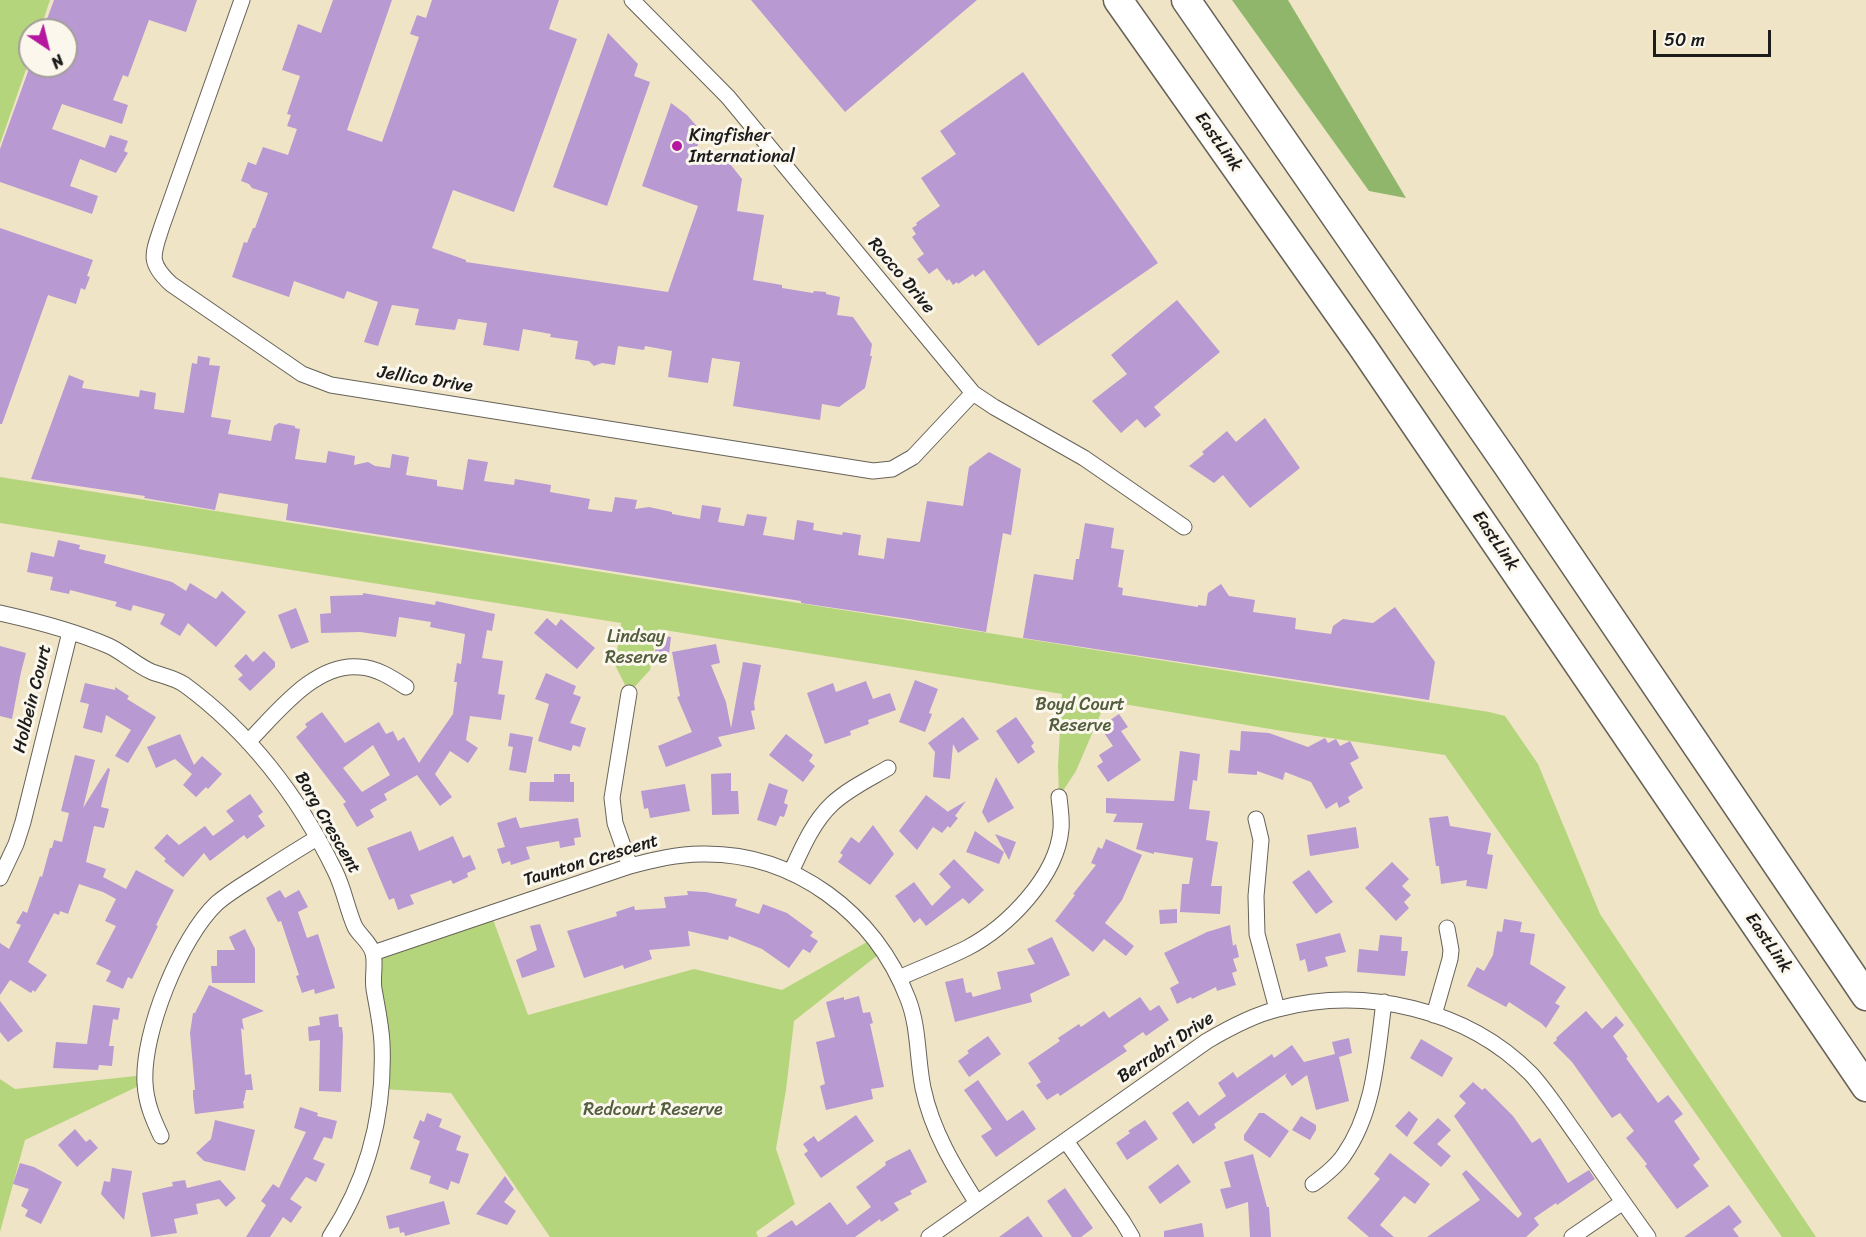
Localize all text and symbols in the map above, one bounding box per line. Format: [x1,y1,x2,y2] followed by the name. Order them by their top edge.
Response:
[18,18,78,78] north arrow
[1656,18,1774,56] scale bar
[1664,24,1705,56] text: 50 m
[45,46,70,77] text: N
[1190,108,1246,176] street label: EastLink
[689,125,795,168] place label: Kingfisher International
[670,139,684,153] marker: Kingfisher International
[863,234,939,318] street label: Rocco Drive
[376,362,474,398] street label: Jellico Drive
[1467,507,1523,575] street label: EastLink
[605,626,667,668] park label: Lindsay Reserve
[9,643,57,755] street label: Holbein Court
[1035,694,1125,736] park label: Boyd Court Reserve
[289,768,365,878] street label: Borg Crescent
[521,830,661,892] street label: Taunton Crescent
[1740,909,1796,977] street label: EastLink
[1114,1008,1218,1088] street label: Berrabri Drive
[583,1099,723,1121] park label: Redcourt Reserve

